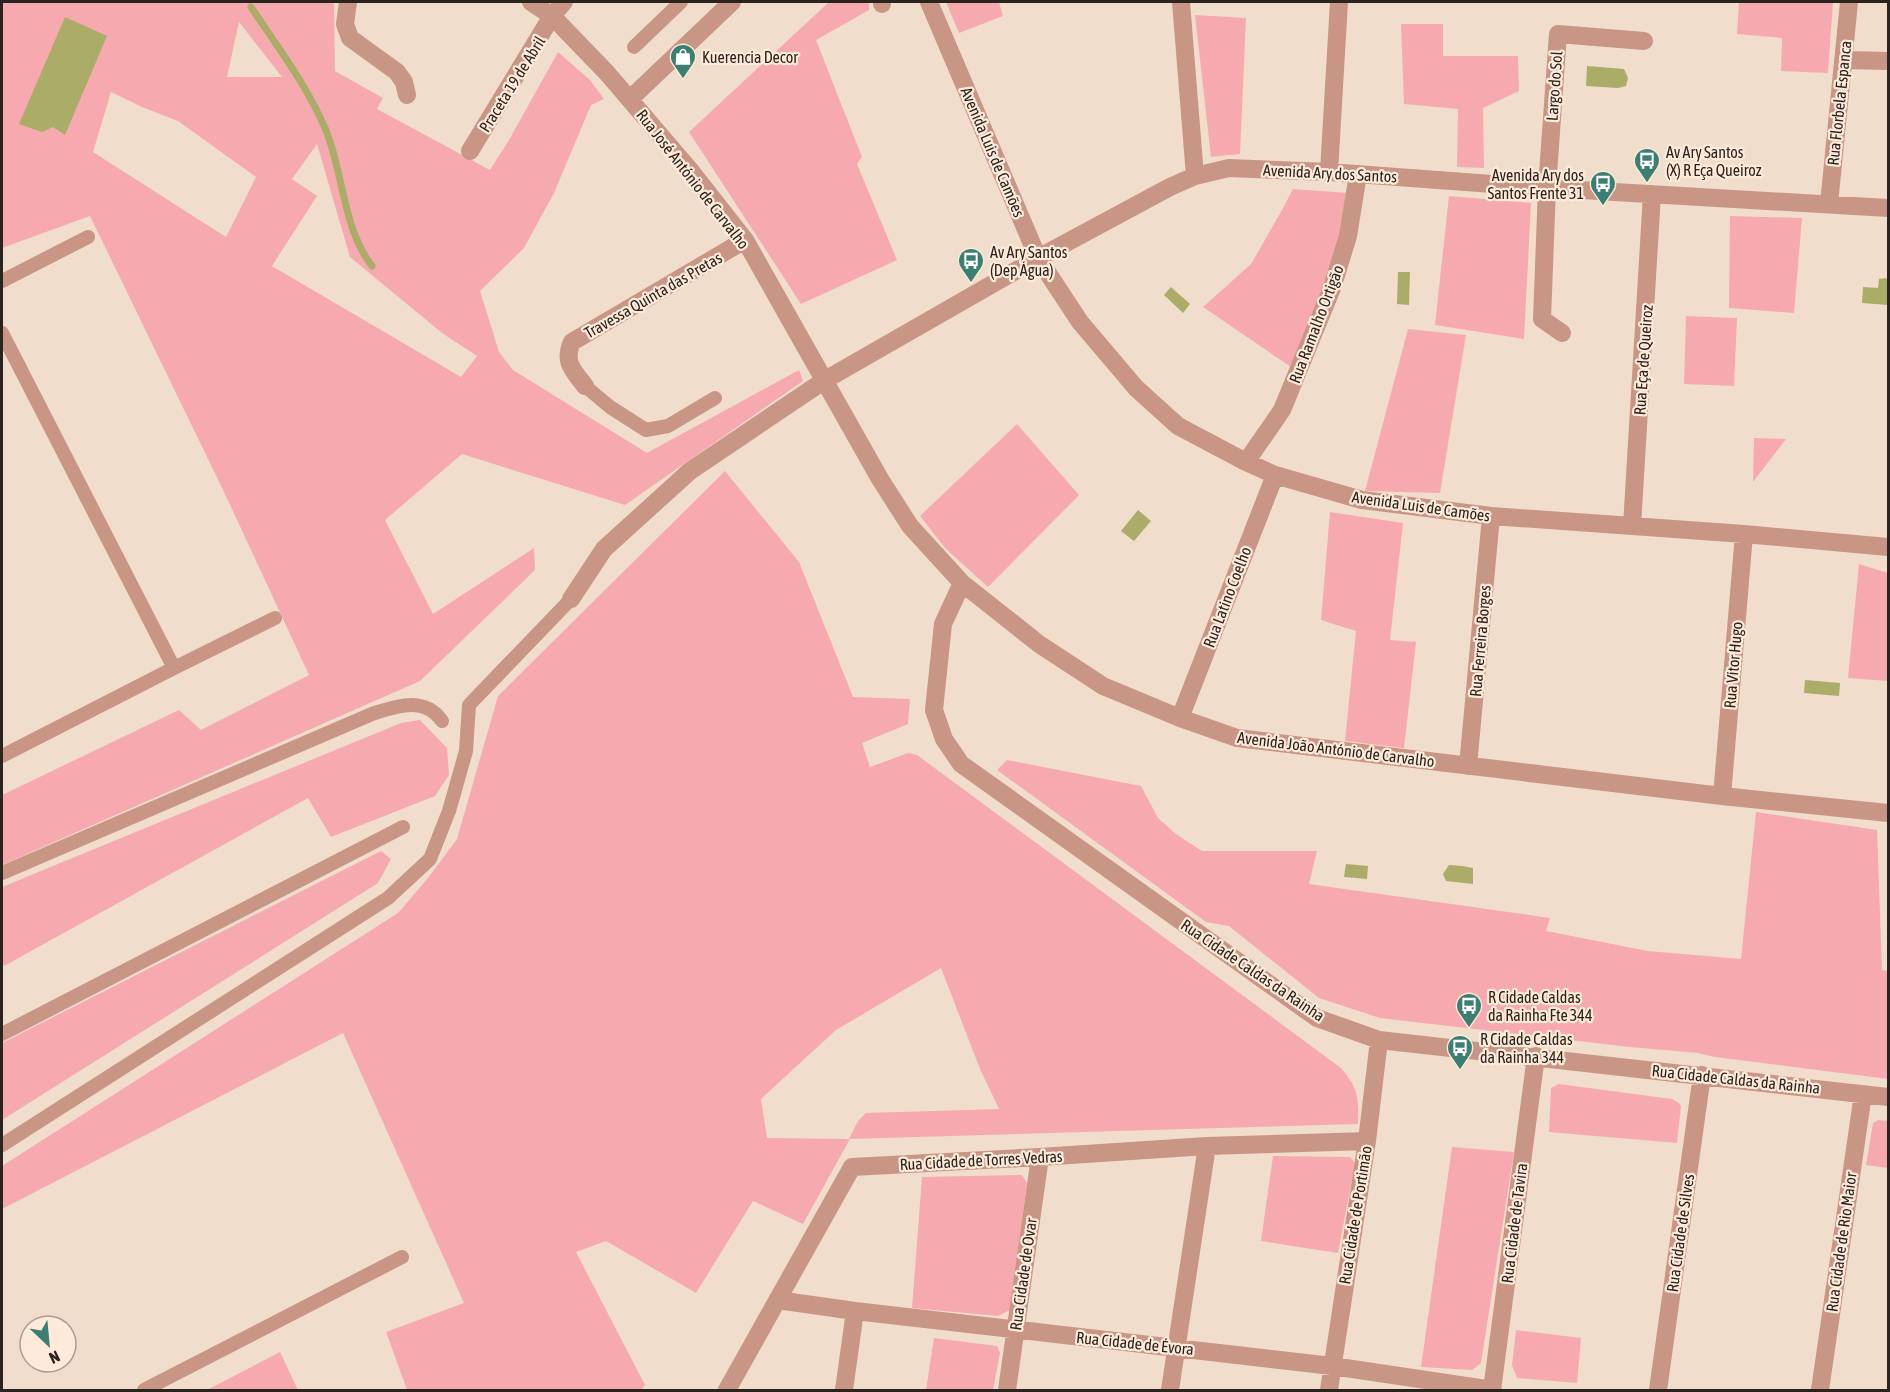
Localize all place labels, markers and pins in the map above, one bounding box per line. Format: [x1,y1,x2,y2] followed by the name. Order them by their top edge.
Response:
[668,42,698,80] shop icon: Kuerencia Decor
[702,48,798,66] place label: Kuerencia Decor
[1666,143,1762,180] place label: Av Ary Santos (X) R Eça Queiroz
[1632,146,1662,184] bus stop icon: Av Ary Santos (X) R Eça Queiroz
[1487,166,1584,202] place label: Avenida Ary dos Santos Frente 31
[1588,169,1618,207] bus stop icon: Avenida Ary dos Santos Frente 31
[990,243,1068,280] place label: Av Ary Santos (Dep Água)
[956,246,986,284] bus stop icon: Av Ary Santos (Dep Água)
[1488,988,1592,1024] place label: R Cidade Caldas da Rainha Fte 344
[1454,991,1484,1029] bus stop icon: R Cidade Caldas da Rainha Fte 344
[1480,1030,1573,1066] place label: R Cidade Caldas da Rainha 344
[1445,1033,1475,1071] bus stop icon: R Cidade Caldas da Rainha 344

